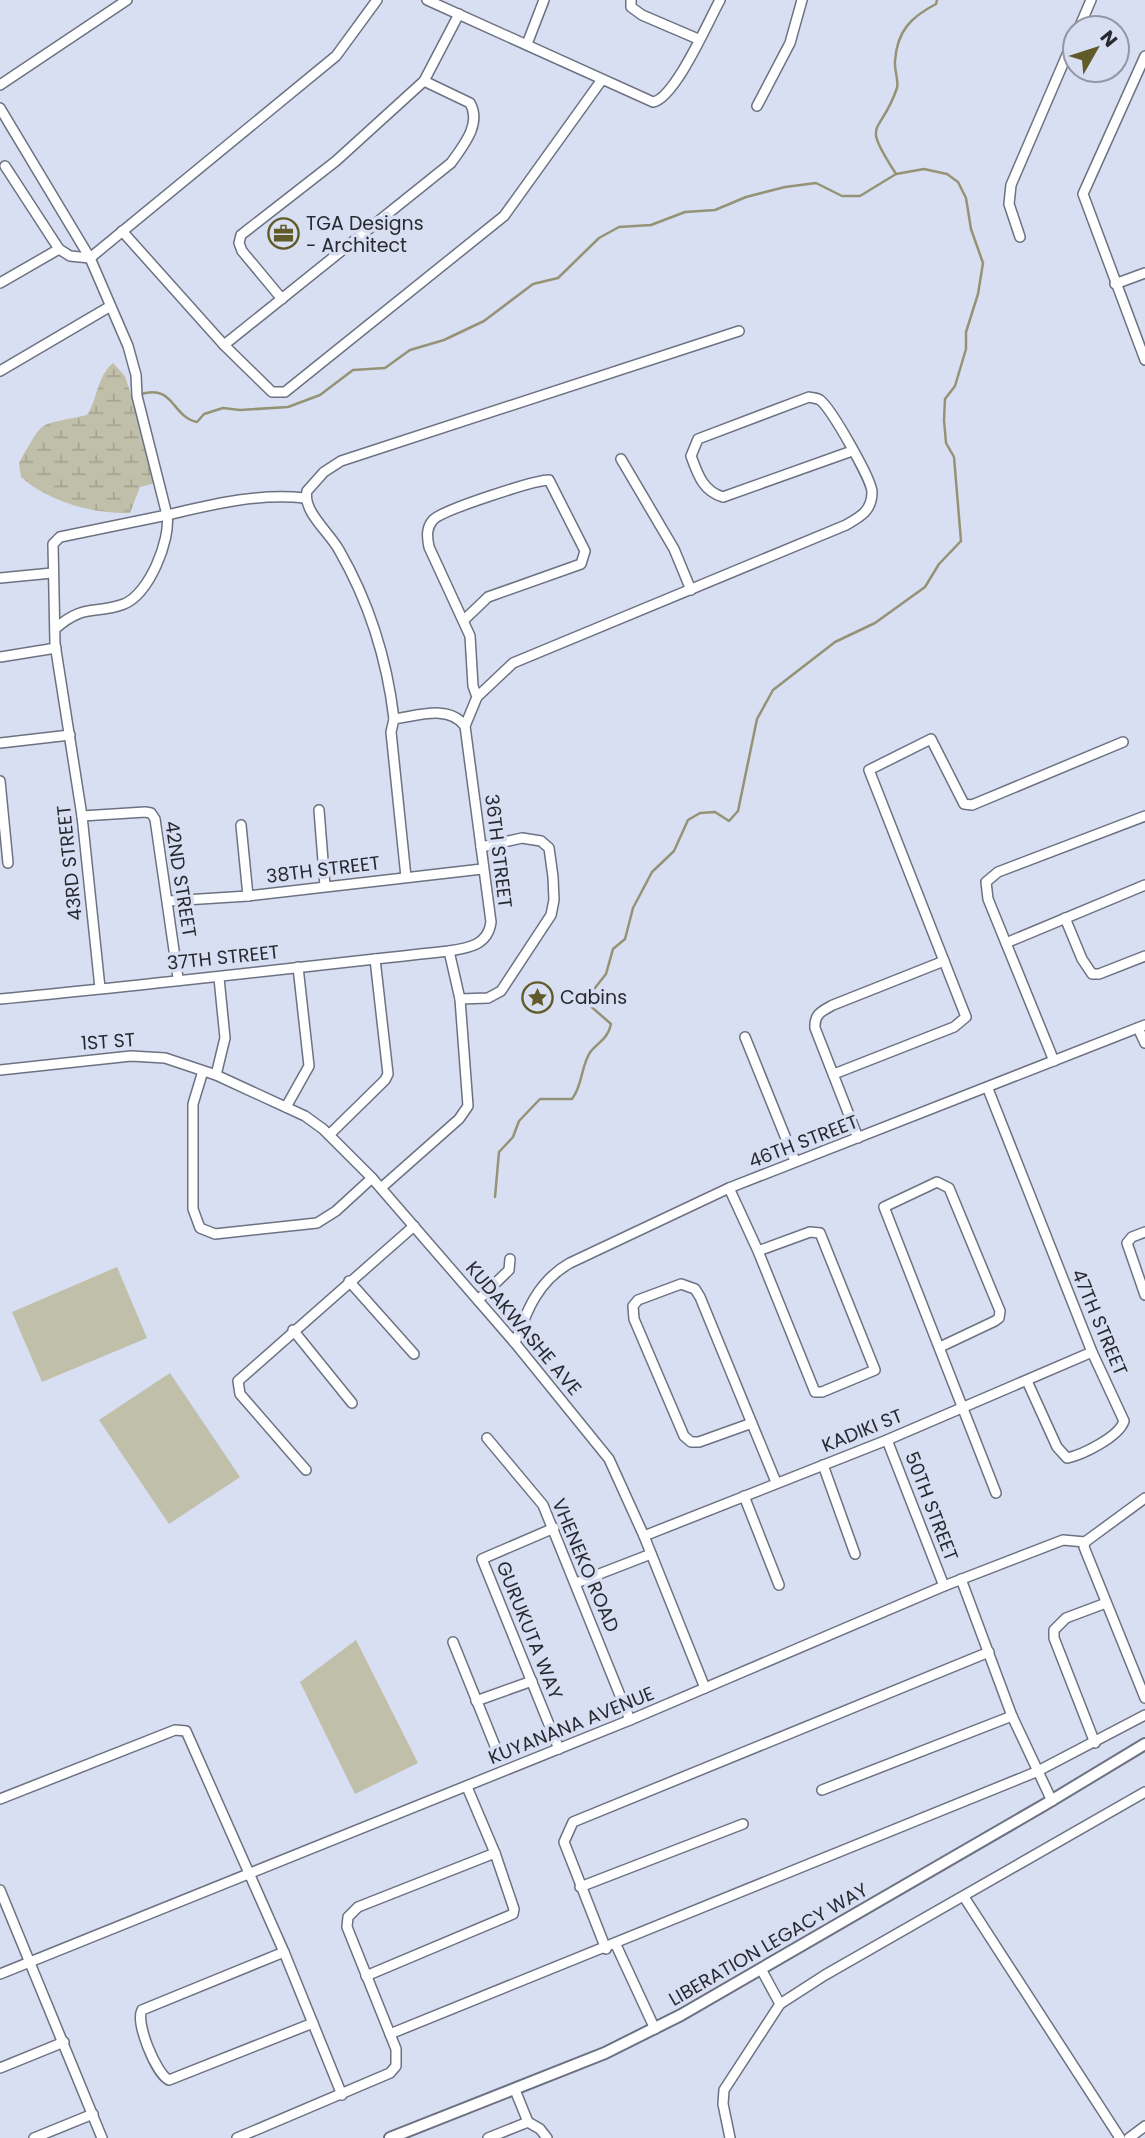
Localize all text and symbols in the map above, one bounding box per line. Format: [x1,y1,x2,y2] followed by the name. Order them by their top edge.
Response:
[1061,14,1131,84] north arrow
[1094,25,1124,53] text: N
[306,210,424,259] place label: TGA Designs - Architect
[266,217,300,251] office icon: TGA Designs - Architect
[478,793,519,910] street label: 36TH STREET
[50,804,89,922] street label: 43RD STREET
[158,819,203,939] street label: 42ND STREET
[265,849,381,890] street label: 38TH STREET
[166,938,281,977] street label: 37TH STREET
[520,980,554,1014] place icon: Cabins
[560,984,627,1011] place label: Cabins
[80,1026,136,1057] street label: 1ST ST
[745,1108,862,1175] street label: 46TH STREET
[459,1255,588,1401] street label: KUDAKWASHE AVE
[1065,1265,1134,1380] street label: 47TH STREET
[818,1402,907,1459] street label: KADIKI ST
[898,1448,965,1565] street label: 50TH STREET
[545,1494,626,1636] street label: VHENEKO ROAD
[490,1557,570,1703] street label: GURUKUTA WAY
[484,1680,658,1771] street label: KUYANANA AVENUE
[664,1876,873,2013] street label: LIBERATION LEGACY WAY

